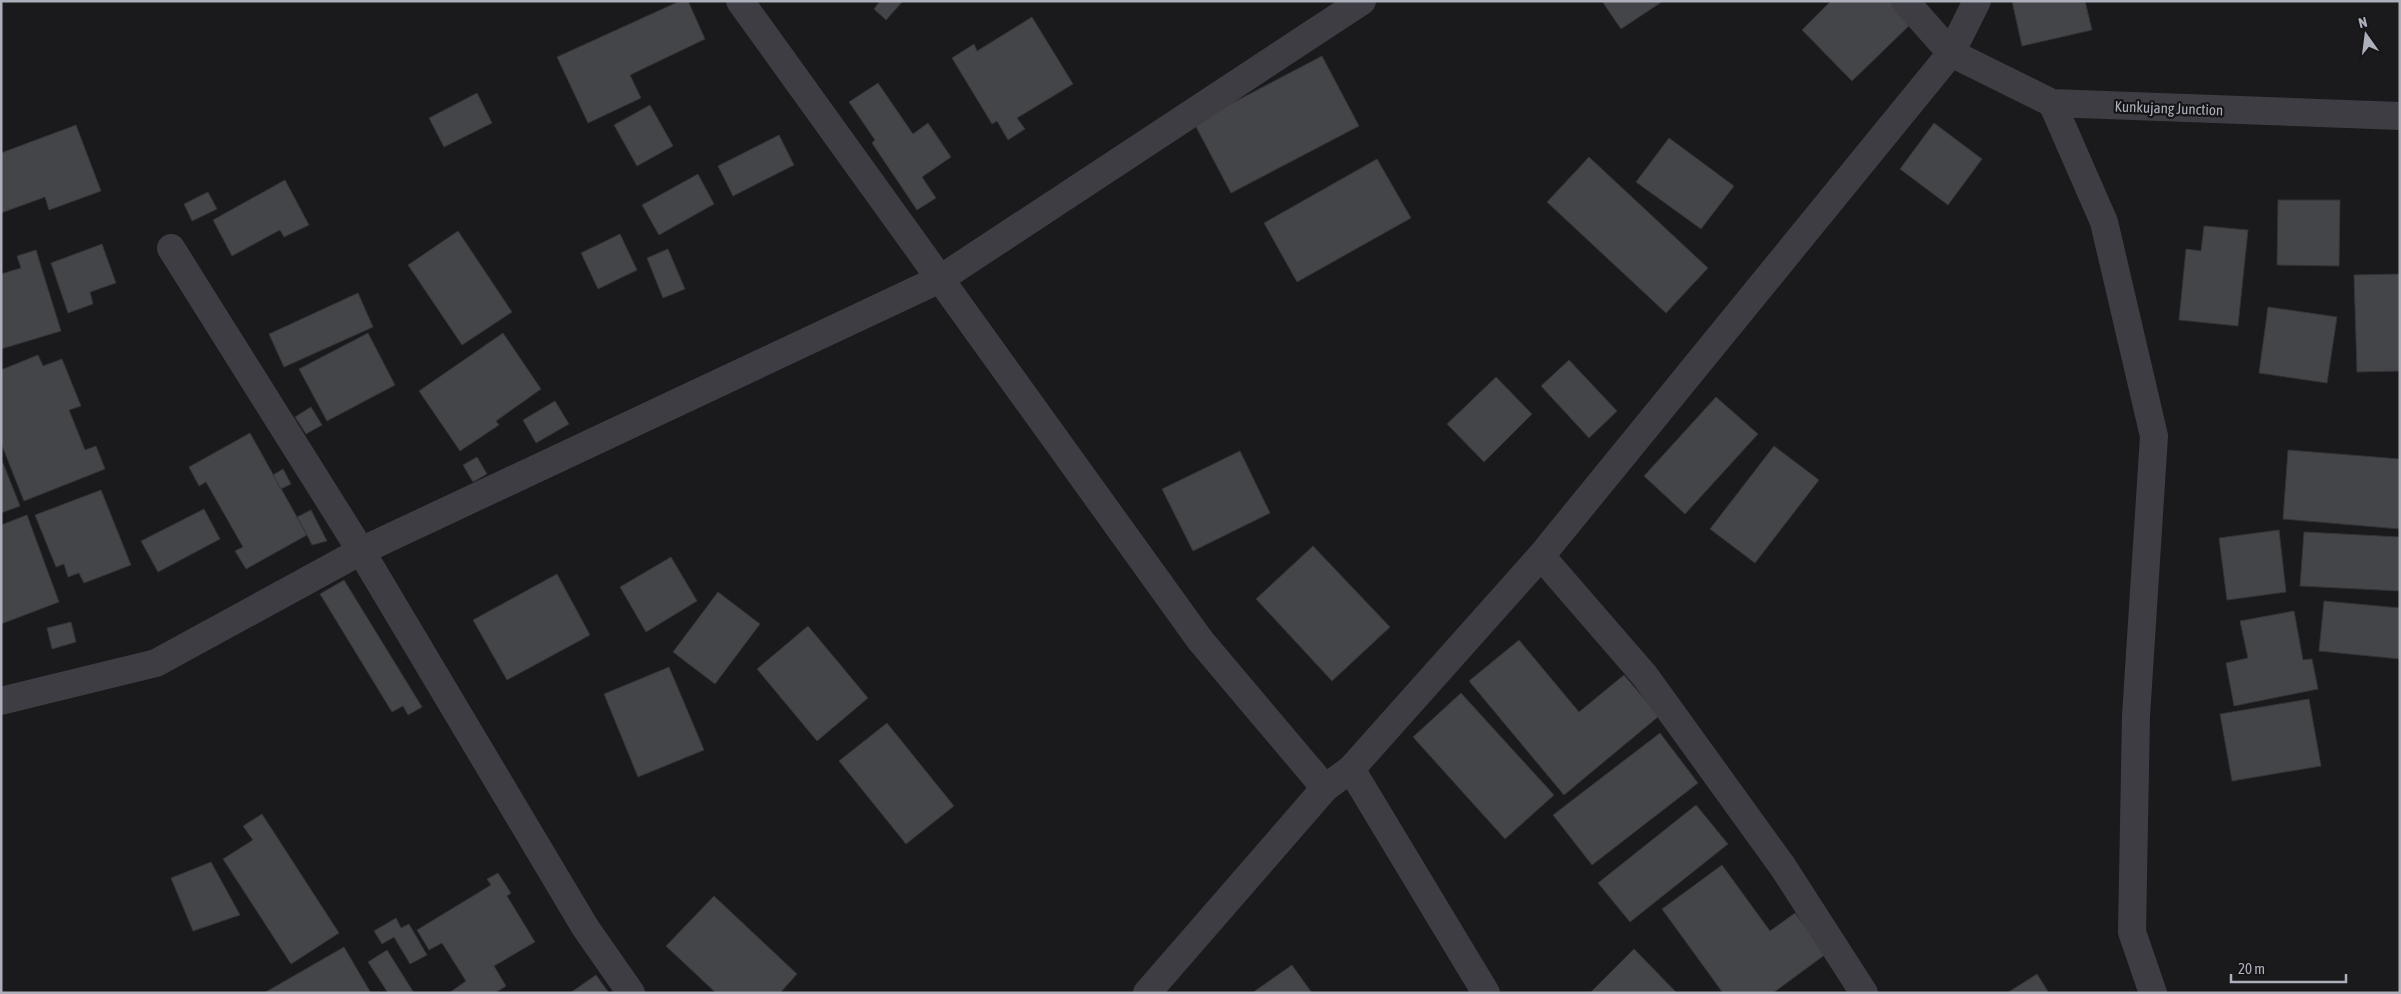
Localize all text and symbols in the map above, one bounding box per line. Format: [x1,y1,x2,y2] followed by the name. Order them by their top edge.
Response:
[2341,10,2391,60] north arrow
[2357,14,2369,31] text: N
[2114,98,2224,118] street label: Kunkujang Junction
[2231,952,2346,984] scale bar
[2238,960,2265,977] text: 20 m

